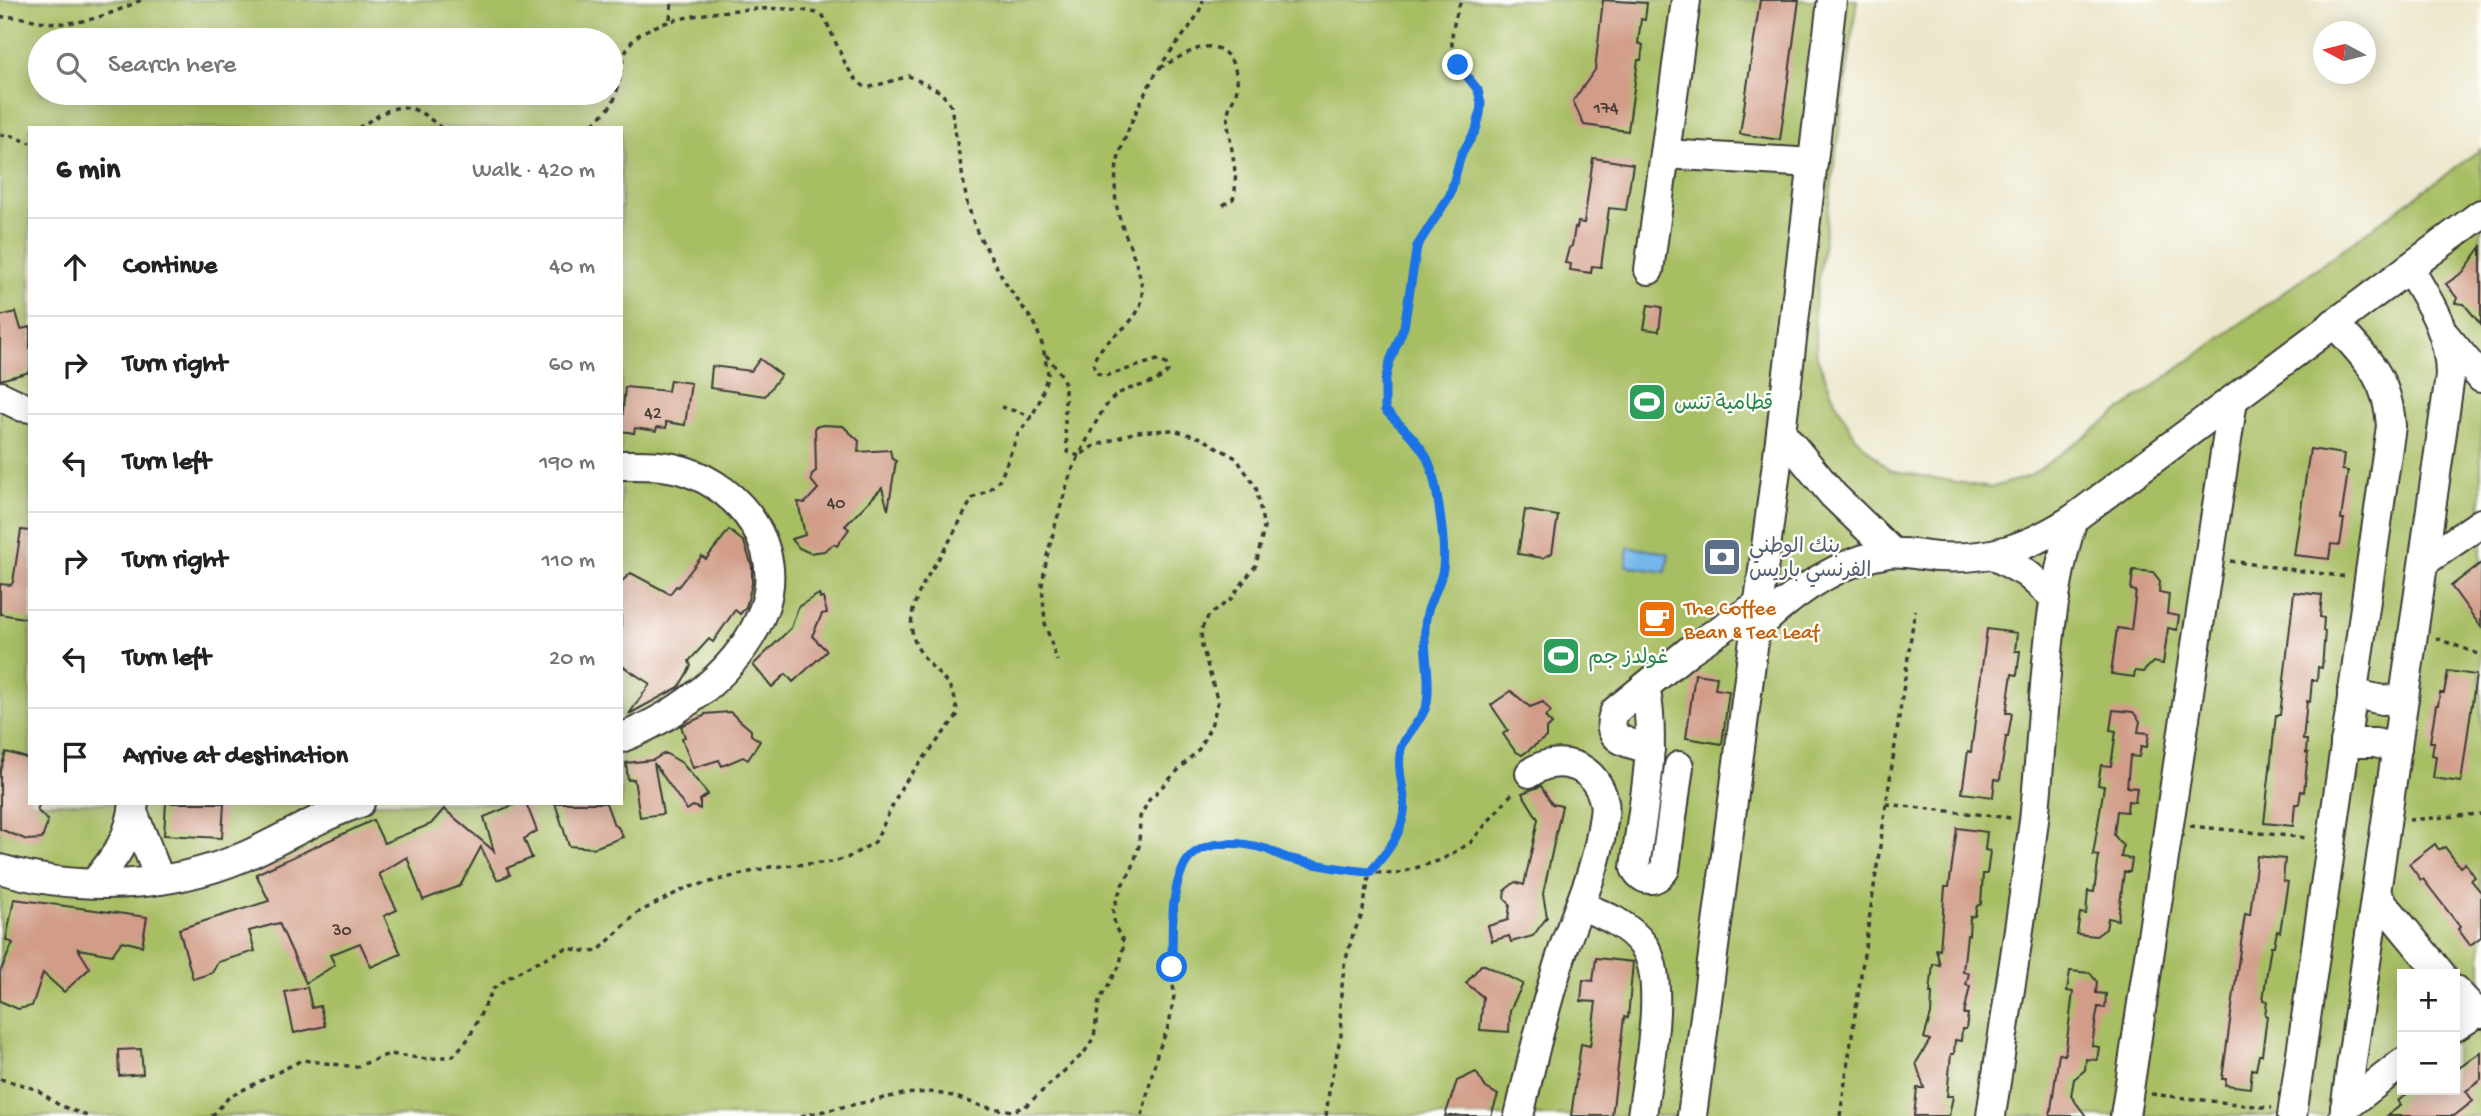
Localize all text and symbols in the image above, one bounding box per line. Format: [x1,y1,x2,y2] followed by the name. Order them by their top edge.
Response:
[2313,21,2376,84] north arrow
[28,28,623,105] search box
[52,48,90,86] icon: search
[1442,49,1473,80] route end
[108,51,236,82] text: Search here
[1592,99,1619,120] house number: 174
[56,154,120,189] text: 6 min
[472,158,595,185] text: Walk · 420 m
[56,248,94,286] icon: ahead
[123,252,217,283] text: Continue
[549,254,595,281] text: 40 m
[56,346,94,384] icon: right
[123,350,227,381] text: Turn right
[549,352,595,379] text: 60 m
[1626,381,1668,423] sports icon: قطامية تنس
[1674,393,1773,418] place label: قطامية تنس
[644,404,662,425] house number: 42
[56,444,94,482] icon: left
[123,448,211,479] text: Turn left
[539,450,595,477] text: 190 m
[827,494,845,515] house number: 40
[1701,536,1743,578] bank icon: بنك الوطني الفرنسي باريس
[1749,536,1871,588] place label: بنك الوطني الفرنسي باريس
[56,542,94,580] icon: right
[123,546,227,577] text: Turn right
[542,548,595,575] text: 110 m
[1636,598,1678,640] cafe icon: The Coffee Bean & Tea Leaf
[1683,598,1821,647] place label: The Coffee Bean & Tea Leaf
[1540,635,1582,677] sports icon: غولدز جم
[56,640,94,678] icon: left
[123,644,211,675] text: Turn left
[549,646,595,673] text: 20 m
[1588,647,1669,672] place label: غولدز جم
[56,738,94,776] icon: arrive
[123,742,348,773] text: Arrive at destination
[331,921,352,942] house number: 30
[1156,951,1187,982] route start
[2397,969,2460,1095] map controls
[2397,969,2460,1032] button: +
[2397,1032,2460,1095] button: −

